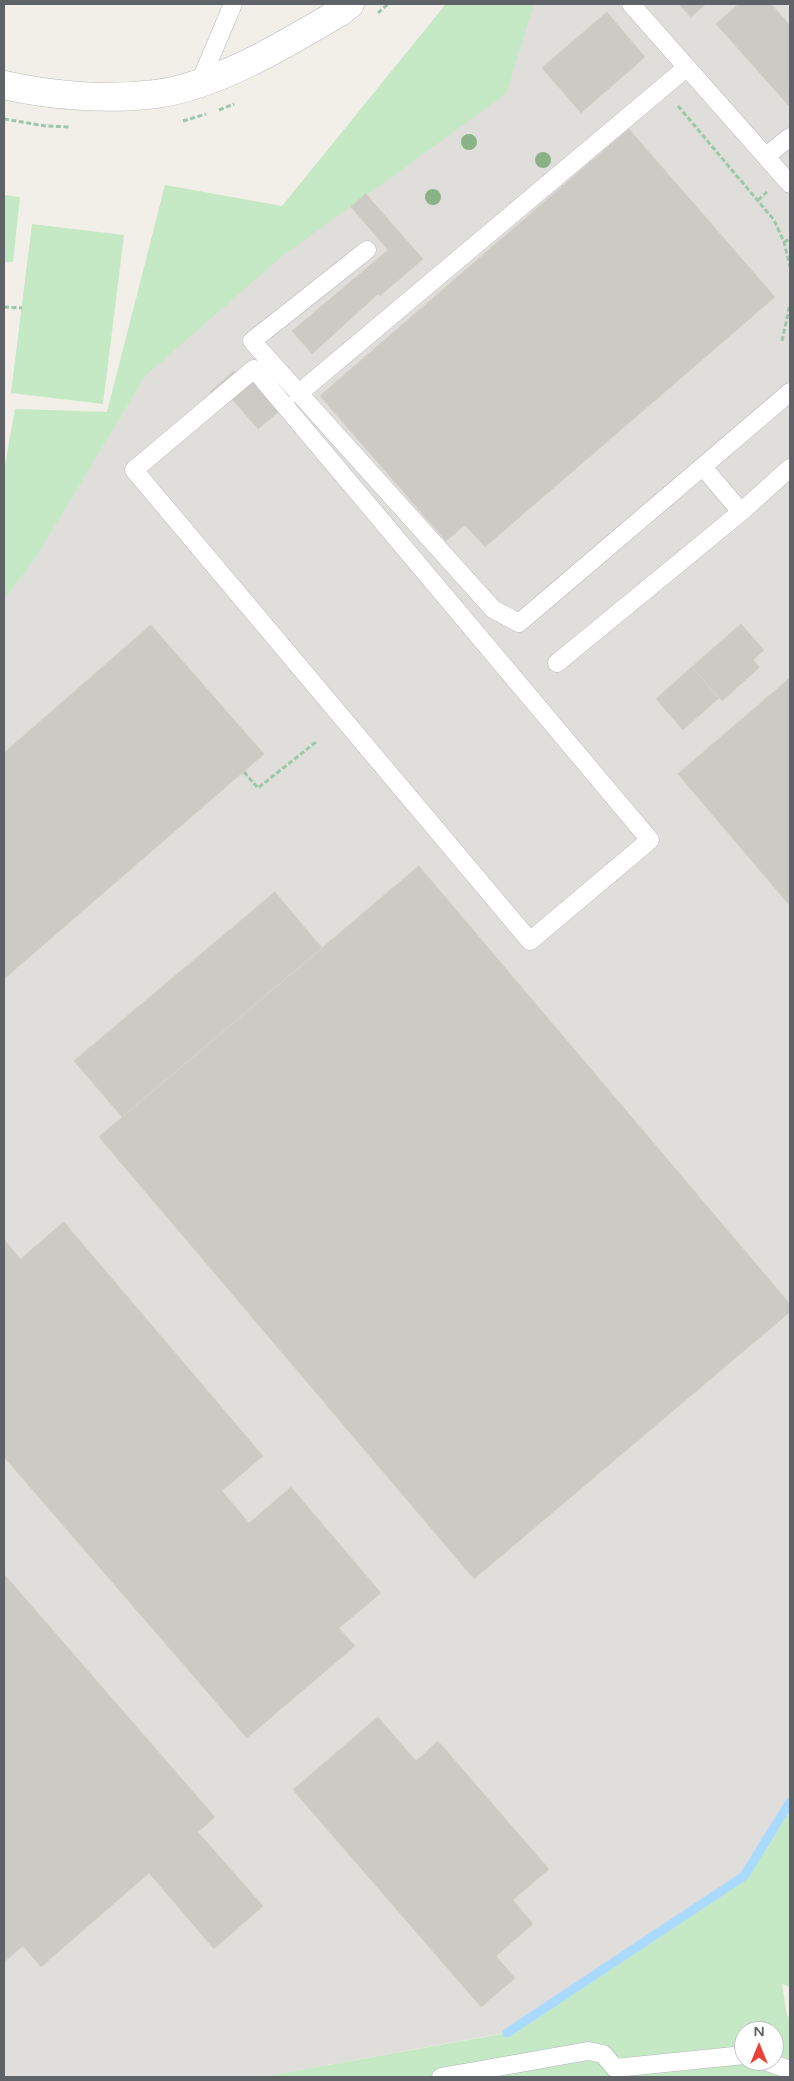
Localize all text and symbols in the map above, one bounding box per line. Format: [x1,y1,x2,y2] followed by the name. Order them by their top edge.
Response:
[734,2021,784,2071] north arrow
[753,2023,765,2040] text: N

